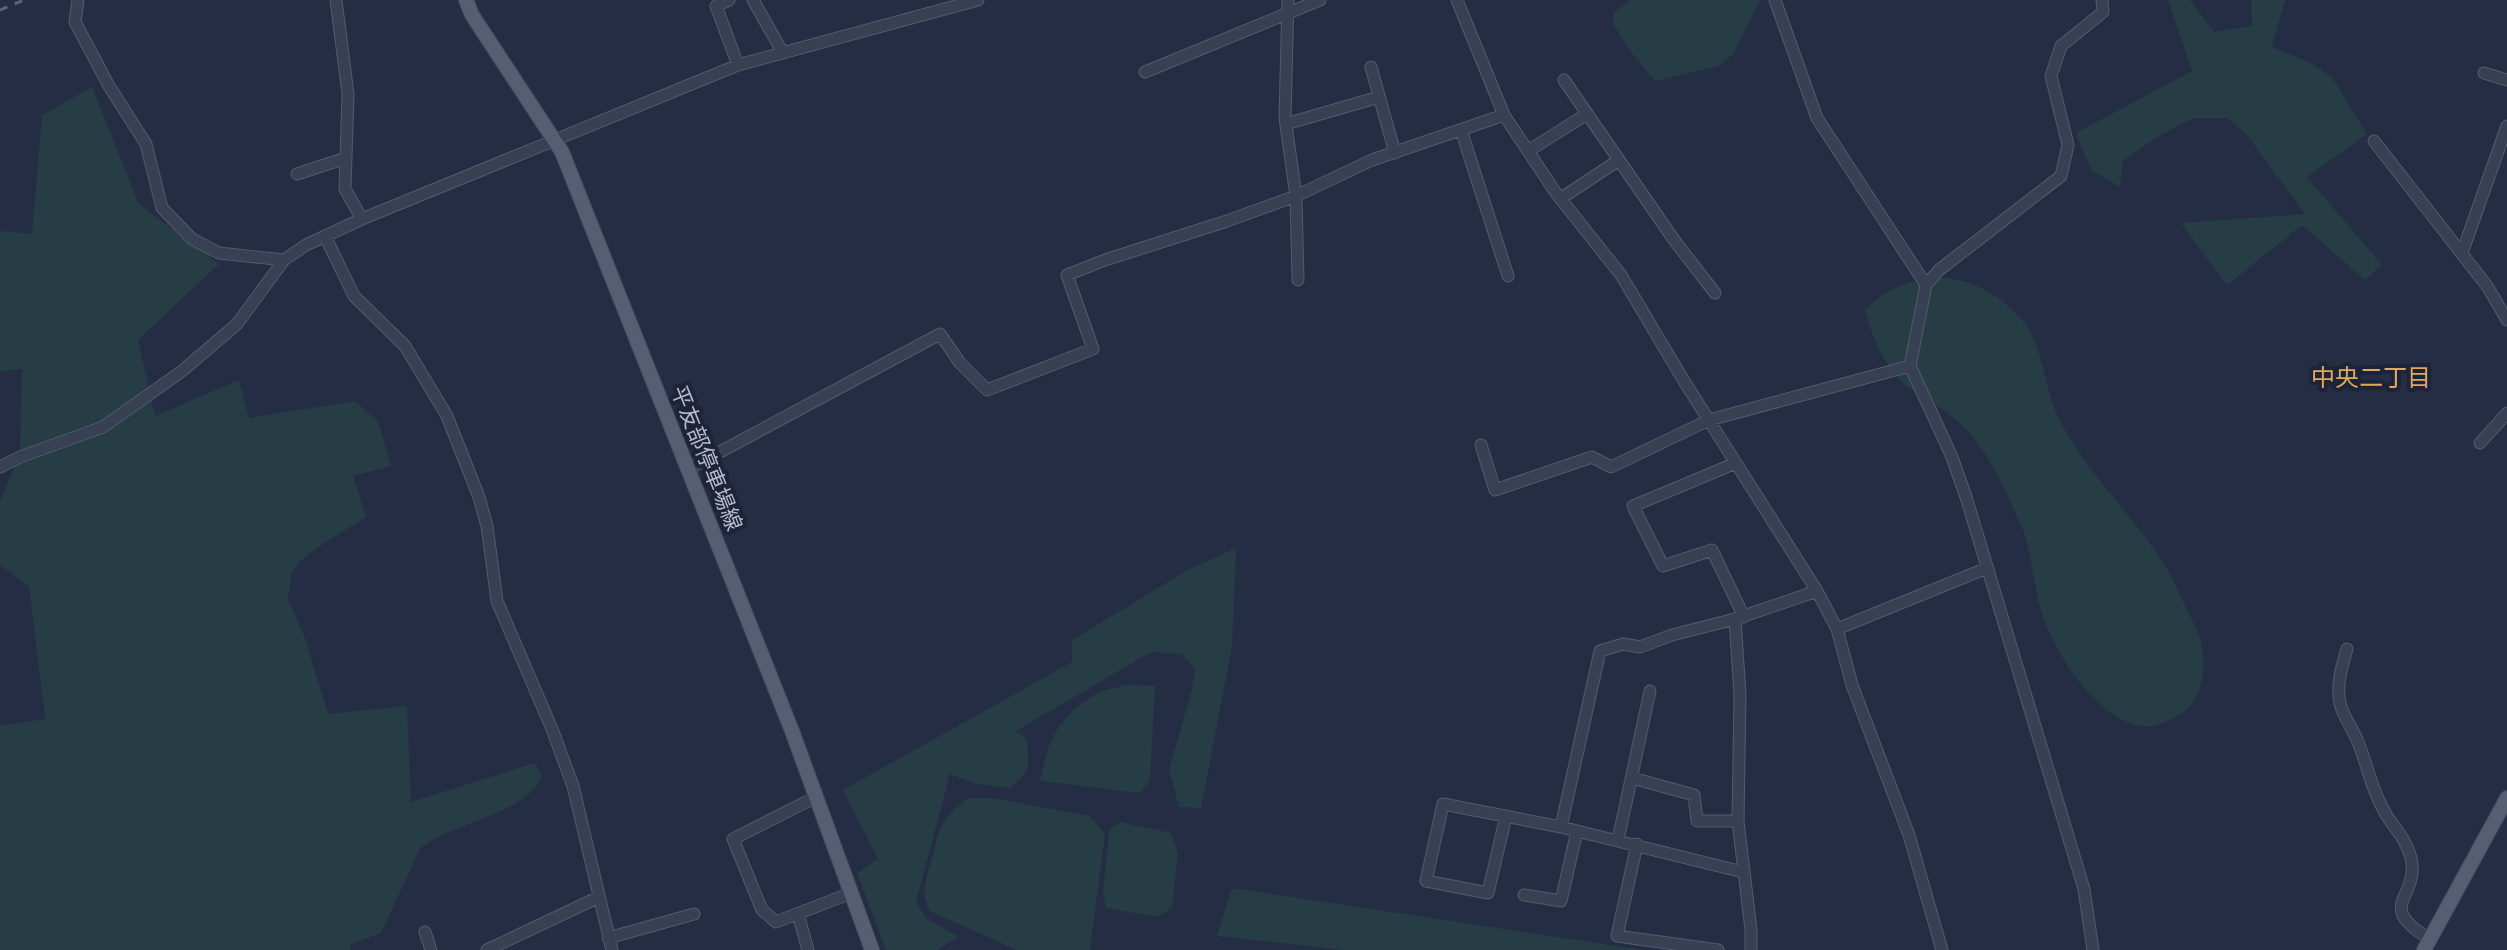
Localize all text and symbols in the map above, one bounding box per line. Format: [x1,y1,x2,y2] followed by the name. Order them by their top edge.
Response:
[2311,362,2431,393] district label: 中央二丁目
[665,381,749,535] street label: 平友部停車場線

